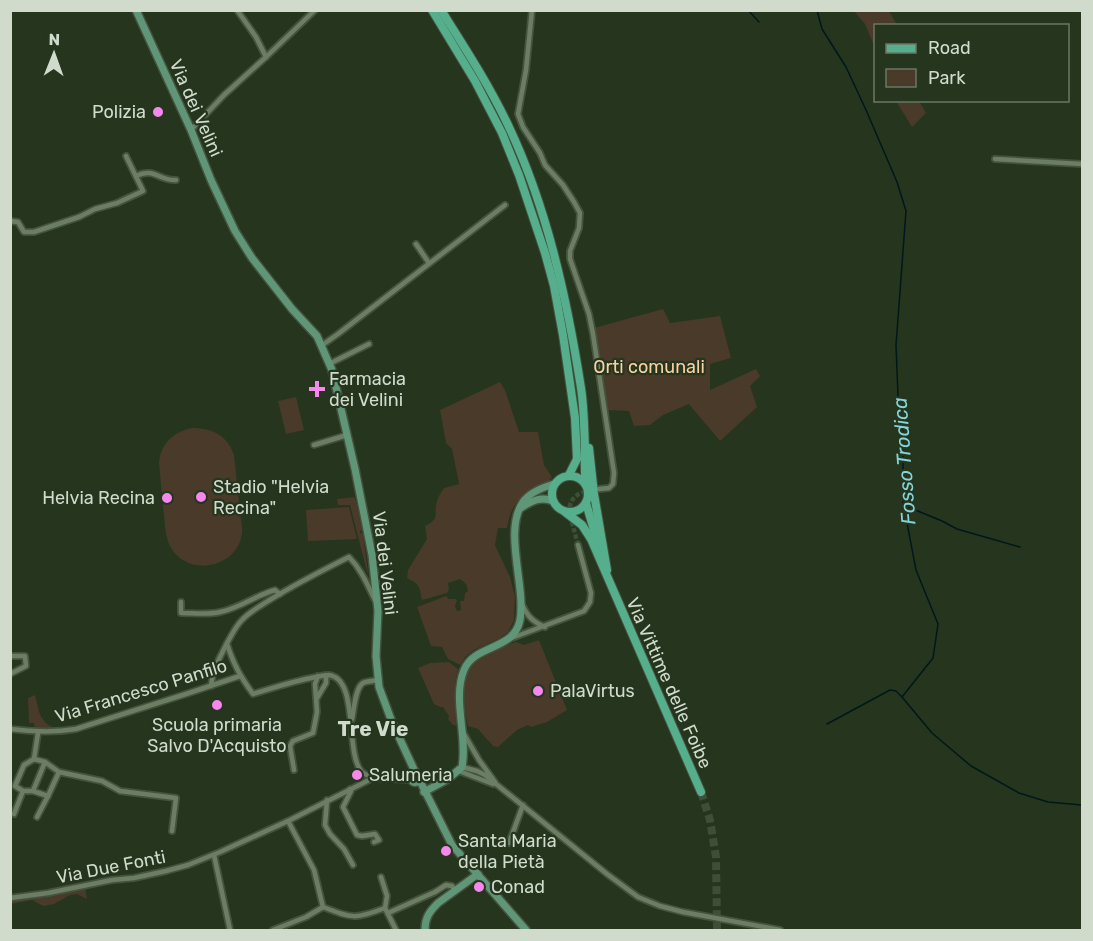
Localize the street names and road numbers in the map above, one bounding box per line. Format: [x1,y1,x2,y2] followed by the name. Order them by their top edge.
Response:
[165,56,227,160] street label: Via dei Velini
[368,510,402,616] street label: Via dei Velini
[621,594,717,772] street label: Via Vittime delle Foibe
[52,654,230,728] street label: Via Francesco Panfilo
[54,846,168,888] street label: Via Due Fonti

